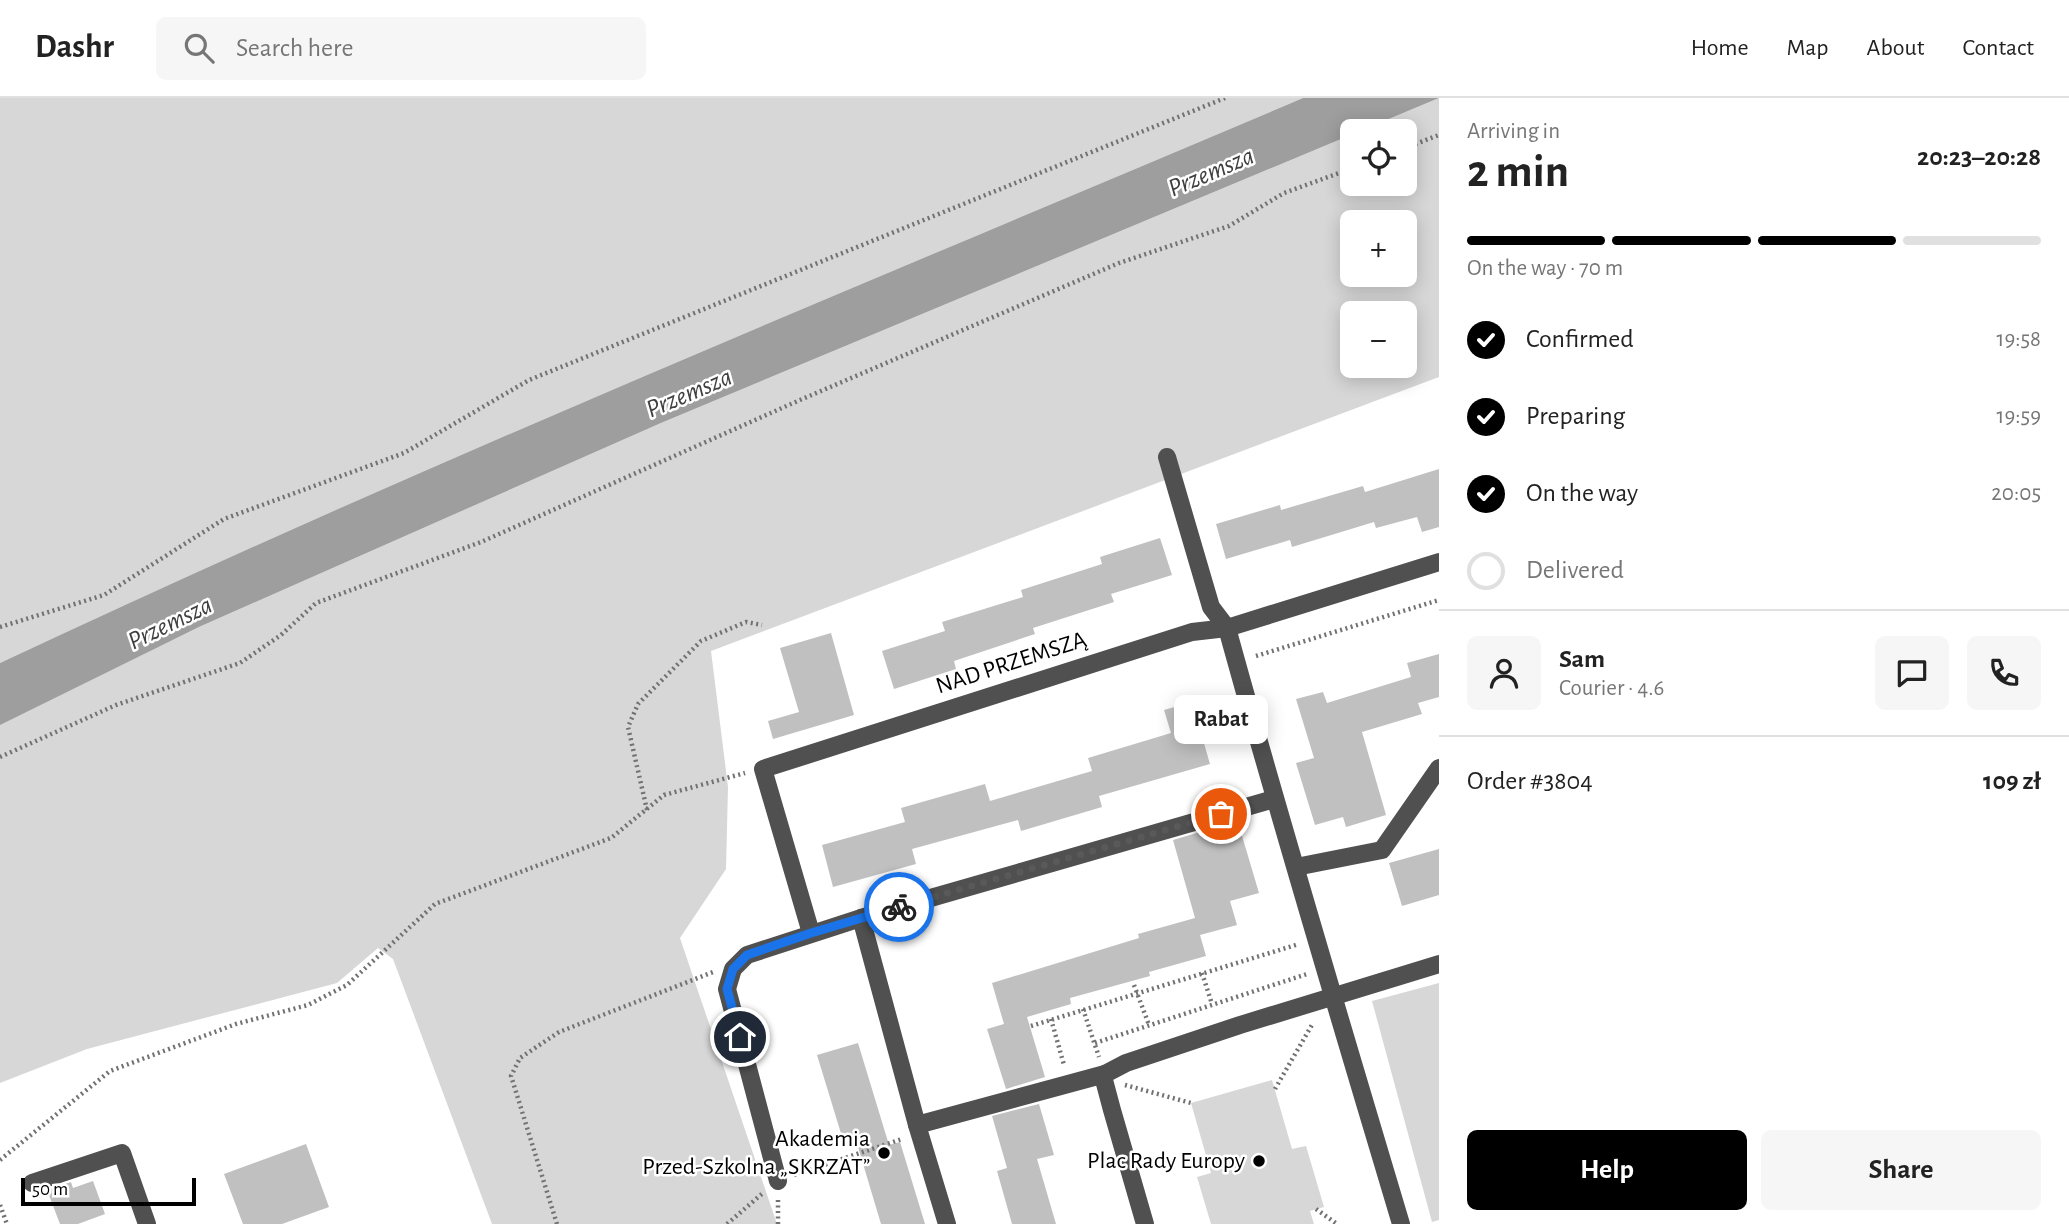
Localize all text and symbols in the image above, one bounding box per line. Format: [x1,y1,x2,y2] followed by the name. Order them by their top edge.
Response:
[156,17,646,80] search box
[180,29,218,67] icon: search
[35,31,114,64] text: Dashr
[236,35,353,61] text: Search here
[1691,36,1749,60] text: Home
[1787,36,1829,60] text: Map
[1867,36,1924,60] text: About
[1962,36,2034,60] text: Contact
[1340,119,1417,378] map controls
[1340,119,1417,196] button: locate
[1467,120,1560,143] text: Arriving in
[1164,142,1258,202] water label: Przemsza
[1917,144,2041,170] text: 20:23–20:28
[1467,149,1569,195] text: 2 min
[1340,210,1417,287] button: +
[1467,257,1623,280] text: On the way · 70 m
[1340,301,1417,378] button: −
[1467,321,1505,359] icon: check
[1526,326,1634,352] text: Confirmed
[1996,328,2041,351] text: 19:58
[642,363,736,423] water label: Przemsza
[1467,398,1505,436] icon: check
[1526,403,1625,429] text: Preparing
[1997,405,2041,428] text: 19:59
[1467,475,1505,513] icon: check
[1526,480,1638,506] text: On the way
[1991,482,2041,505] text: 20:05
[1526,557,1624,583] text: Delivered
[124,592,216,654] water label: Przemsza
[933,627,1089,699] street label: NAD PRZEMSZĄ
[1467,636,1541,710] button: person
[1875,636,1949,710] button: chat
[1967,636,2041,710] button: phone
[1559,646,1605,672] text: Sam
[1559,677,1664,700] text: Courier · 4.6
[1174,695,1268,744] callout: Rabat
[1193,708,1249,731] text: Rabat
[1467,768,1593,794] text: Order #3804
[1983,768,2041,794] text: 109 zł
[1191,784,1251,844] pin
[1202,795,1240,833] icon: bag
[864,872,934,942] courier
[880,888,918,926] icon: bike
[710,1007,770,1067] pin
[721,1018,759,1056] icon: home
[642,1127,870,1179] place label: Akademia Przed-Szkolna „SKRZAT”
[1467,1130,1747,1210] button: Help
[1761,1130,2041,1210] button: Share
[876,1145,892,1161] marker: Akademia Przed-Szkolna „SKRZAT”
[1087,1149,1245,1173] place label: Plac Rady Europy
[1251,1153,1267,1169] marker: Plac Rady Europy
[21,1175,196,1207] scale bar
[32,1180,68,1199] text: 50 m

